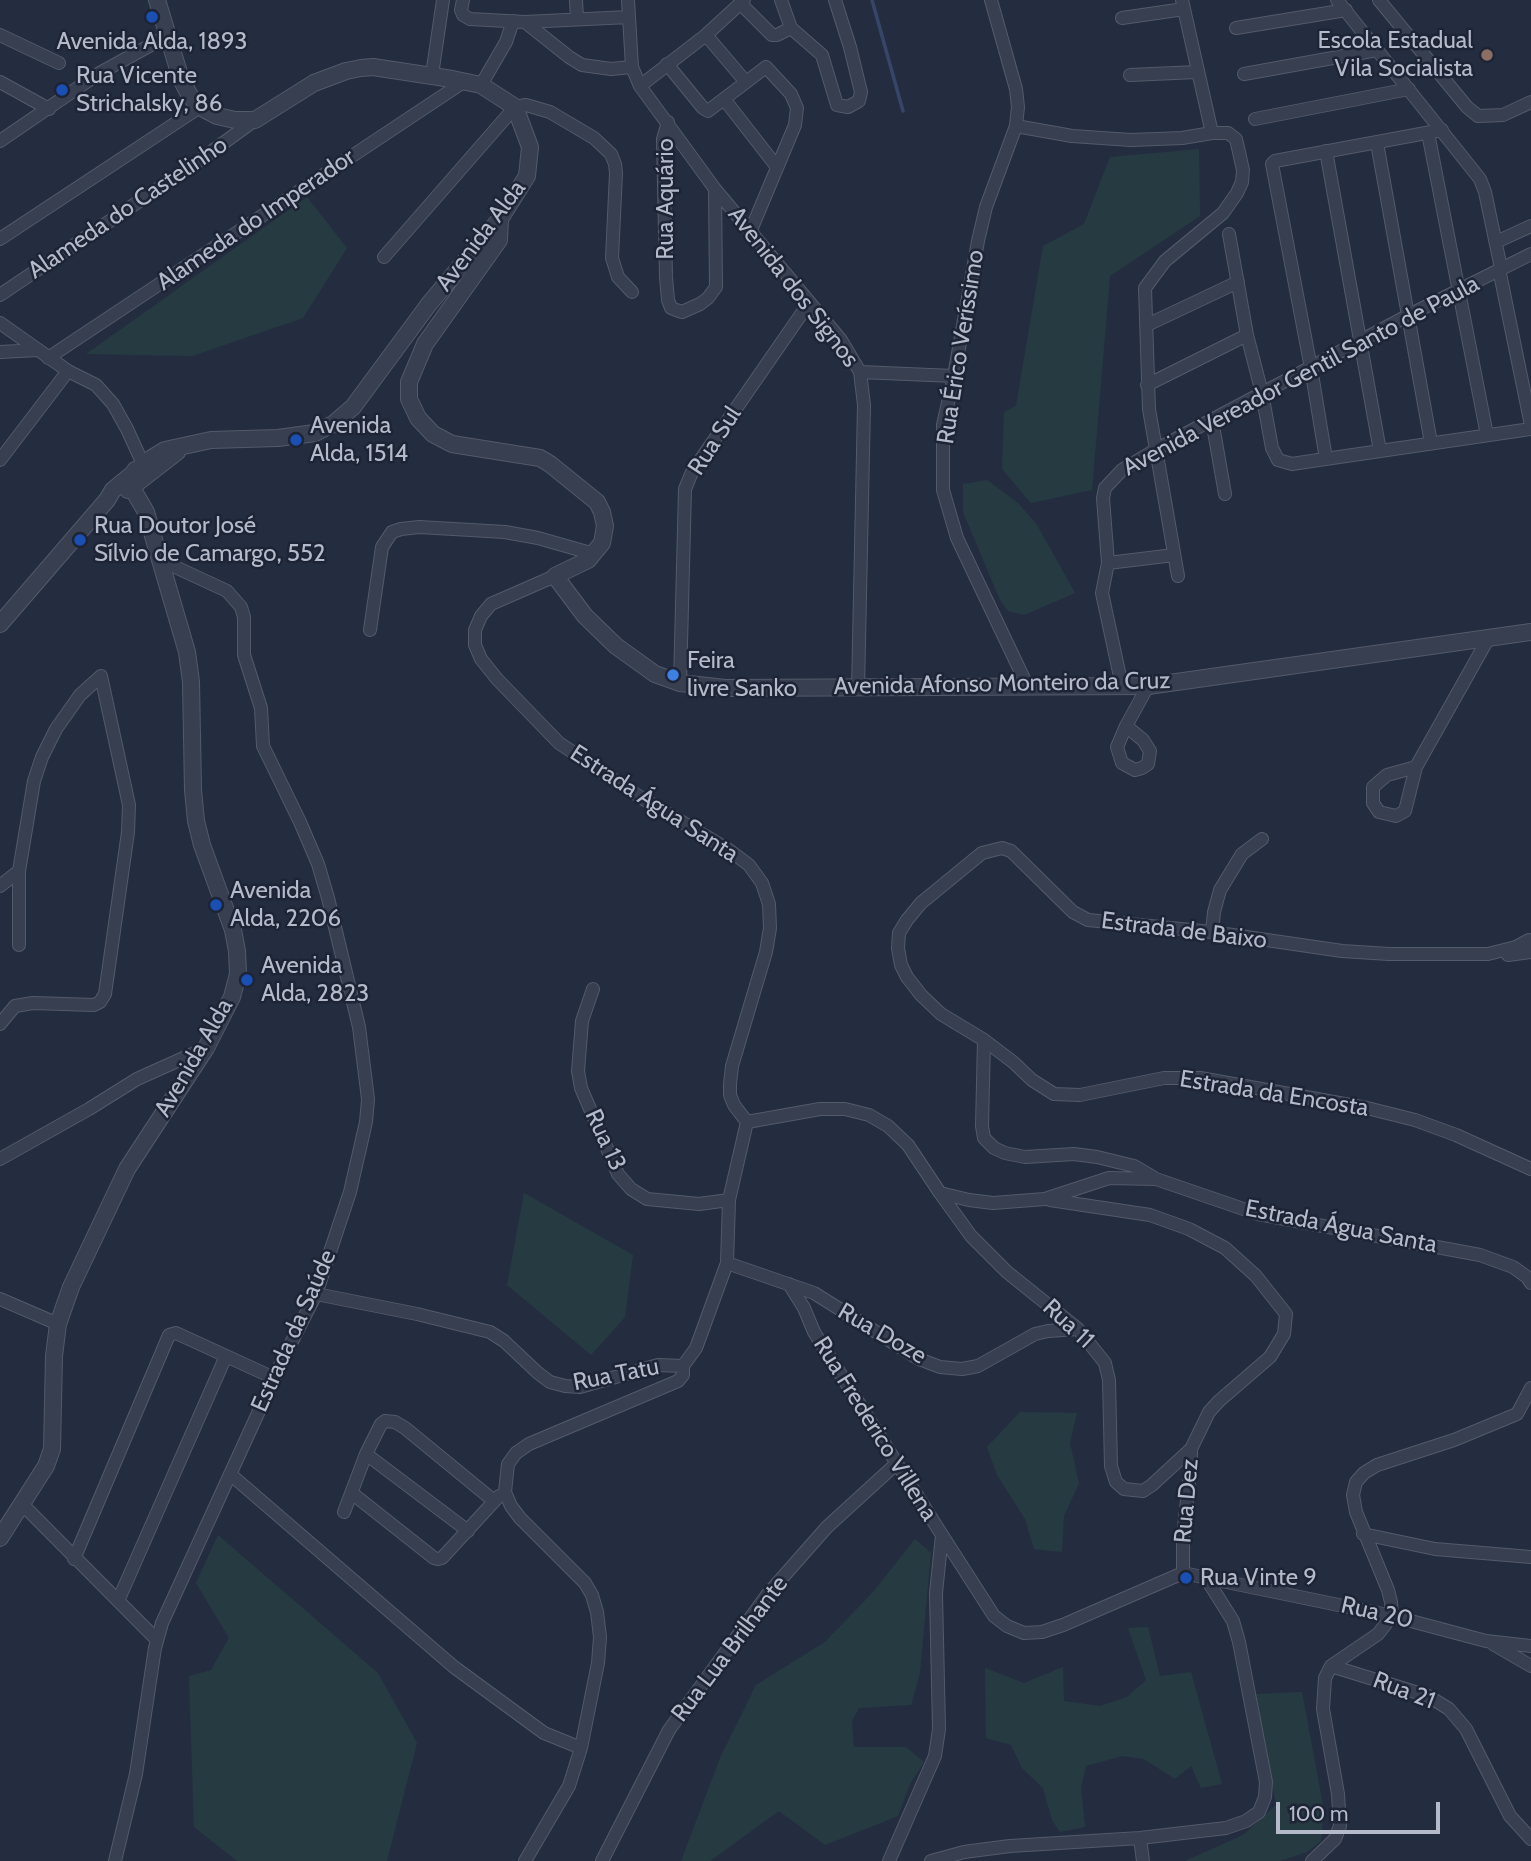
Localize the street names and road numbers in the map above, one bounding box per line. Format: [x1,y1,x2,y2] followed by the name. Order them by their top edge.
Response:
[23,131,233,285] street label: Alameda do Castelinho
[652,138,680,260] street label: Rua Aquário
[151,143,361,297] street label: Alameda do Imperador
[430,175,532,297] street label: Avenida Alda
[721,201,865,373] street label: Avenida dos Signos
[931,248,991,446] street label: Rua Érico Veríssimo
[1118,270,1484,482] street label: Avenida Vereador Gentil Santo de Paula
[682,401,748,481] street label: Rua Sul
[833,667,1171,701] street label: Avenida Afonso Monteiro da Cruz
[564,739,744,869] street label: Estrada Água Santa
[1100,907,1268,955] street label: Estrada de Baixo
[149,994,239,1122] street label: Avenida Alda
[1178,1065,1370,1123] street label: Estrada da Encosta
[578,1105,632,1175] street label: Rua 13
[1243,1194,1439,1260] street label: Estrada Água Santa
[245,1246,343,1416] street label: Estrada da Saúde
[1036,1293,1100,1355] street label: Rua 11
[833,1297,931,1371] street label: Rua Doze
[807,1332,943,1526] street label: Rua Frederico Villena
[571,1353,661,1397] street label: Rua Tatu
[1169,1458,1205,1544] street label: Rua Dez
[666,1570,794,1728] street label: Rua Lua Brilhante
[1338,1591,1416,1635] street label: Rua 20
[1369,1666,1439,1716] street label: Rua 21

